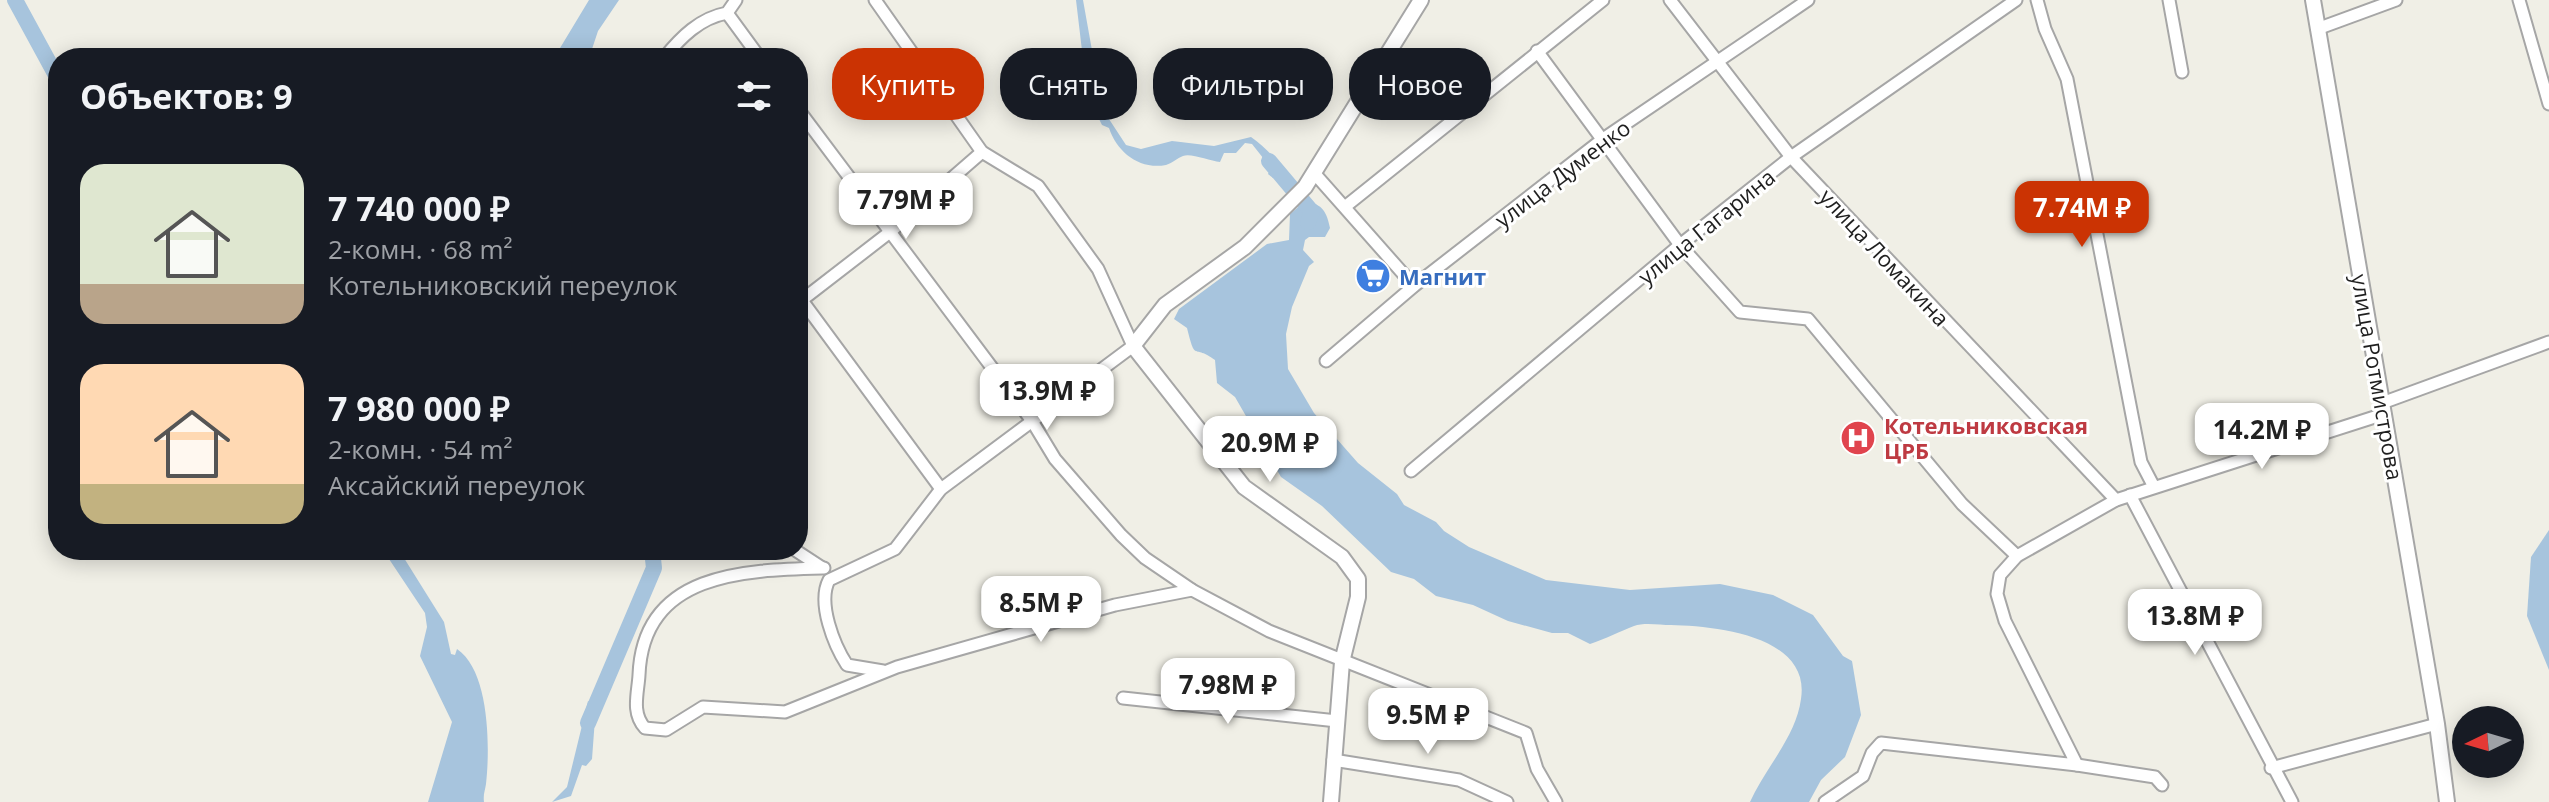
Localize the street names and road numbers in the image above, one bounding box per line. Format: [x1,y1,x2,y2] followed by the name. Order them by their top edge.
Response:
[1488,112,1636,234] street label: улица Думенко
[1631,161,1781,291] street label: улица Гагарина
[1813,182,1957,332] street label: улица Ломакина
[2345,272,2411,482] street label: улица Ротмистрова

